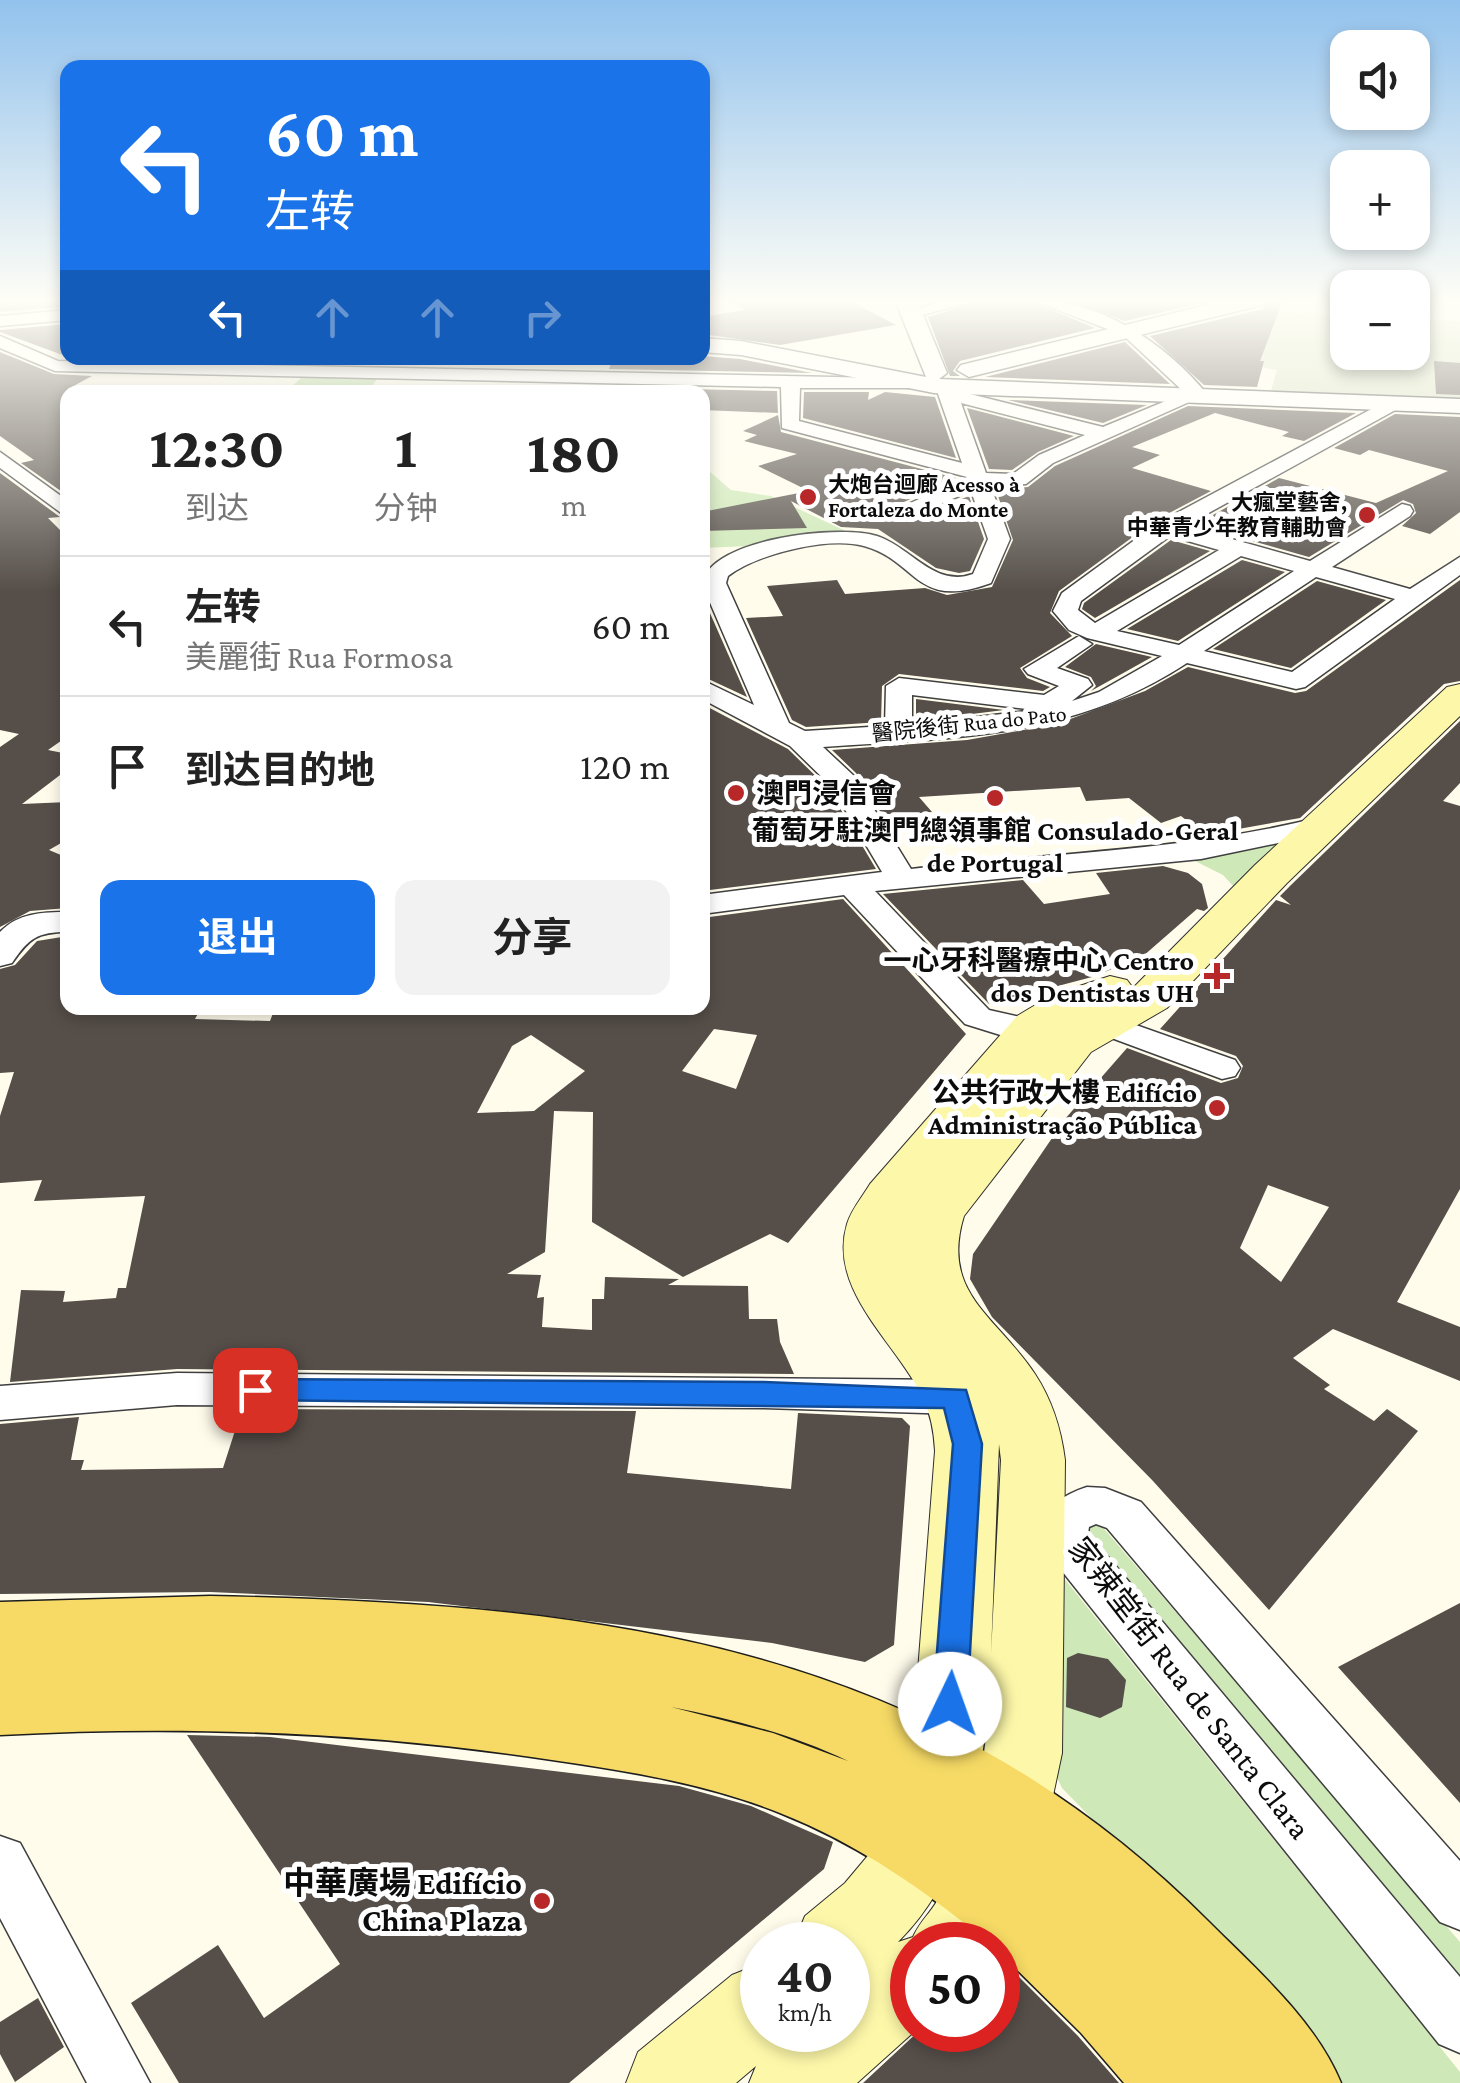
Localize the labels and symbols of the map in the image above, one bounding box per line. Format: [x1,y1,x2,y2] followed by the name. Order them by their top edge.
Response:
[828,472,1020,522] place label: 大炮台迴廊 Acesso à Fortaleza do Monte
[797,486,819,508] marker: 大炮台迴廊 Acesso à Fortaleza do Monte
[1127,490,1347,540] place label: 大瘋堂藝舍, 中華青少年教育輔助會
[1356,504,1378,526] marker: 大瘋堂藝舍, 中華青少年教育輔助會
[870,701,1068,746] street label: 醫院後街 Rua do Pato
[756,778,896,809] place label: 澳門浸信會
[725,782,747,804] marker: 澳門浸信會
[984,787,1006,809] marker: 葡萄牙駐澳門總領事館 Consulado-Geral de Portugal
[752,815,1238,878] place label: 葡萄牙駐澳門總領事館 Consulado-Geral de Portugal
[884,945,1194,1008] place label: 一心牙科醫療中心 Centro dos Dentistas UH
[1204,963,1230,989] marker: 一心牙科醫療中心 Centro dos Dentistas UH
[927,1077,1197,1140] place label: 公共行政大樓 Edifício Administração Pública
[1206,1097,1228,1119] marker: 公共行政大樓 Edifício Administração Pública
[213,1348,298,1433] pin
[1061,1530,1319,1846] street label: 家辣堂街 Rua de Santa Clara
[898,1652,1002,1756] position arrow
[283,1865,522,1938] place label: 中華廣場 Edifício China Plaza
[531,1890,553,1912] marker: 中華廣場 Edifício China Plaza
[890,1922,1020,2052] speed limit sign: 50

